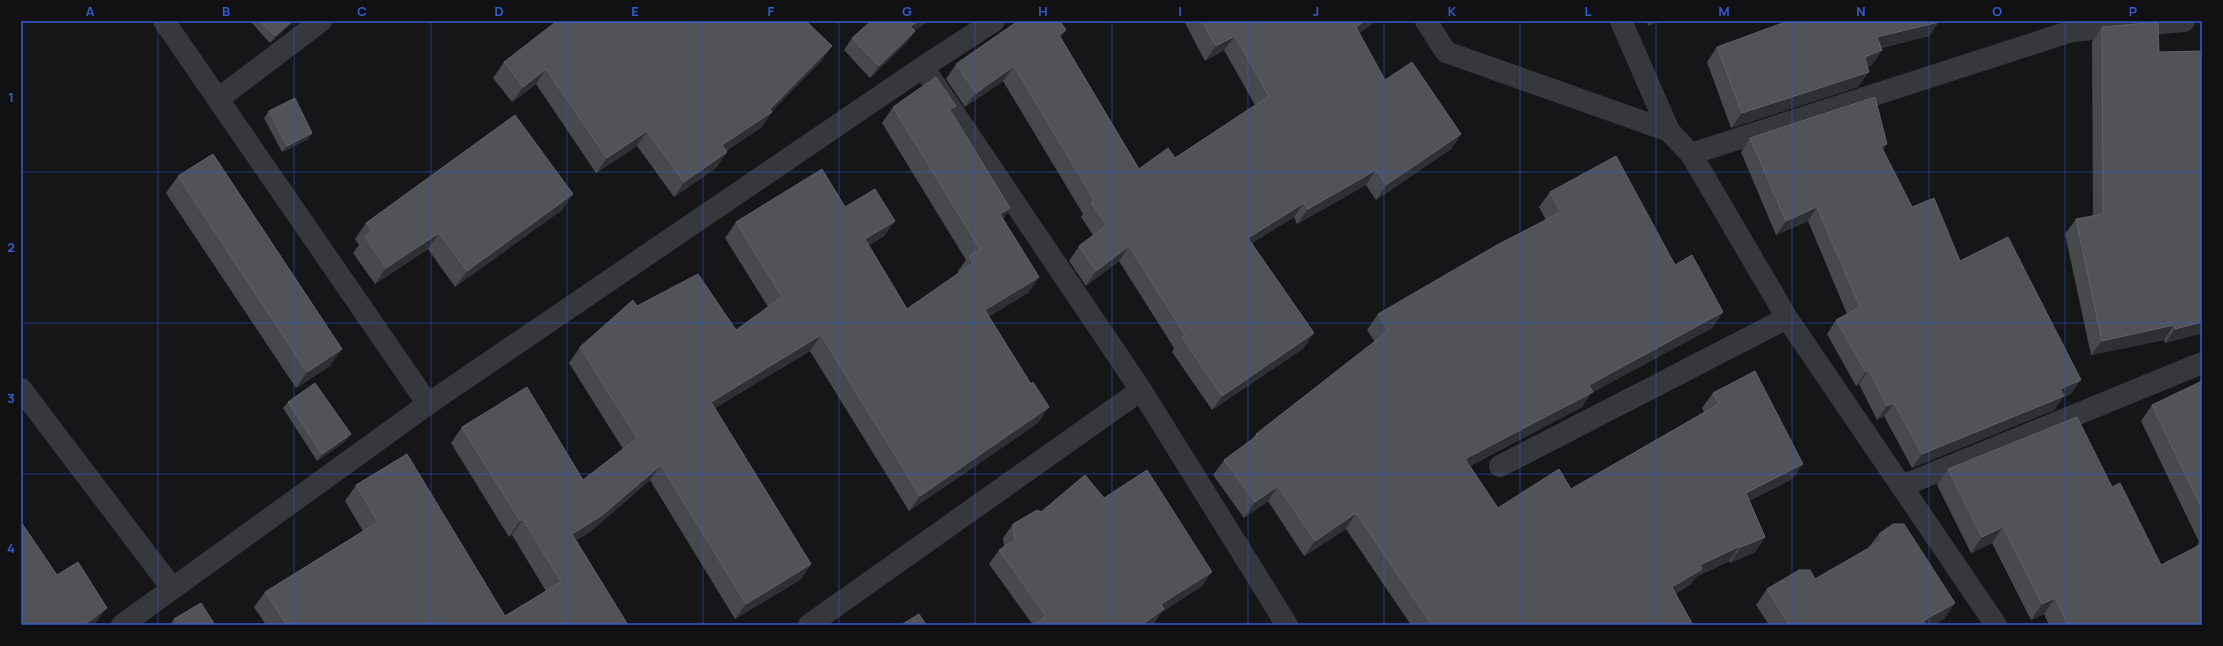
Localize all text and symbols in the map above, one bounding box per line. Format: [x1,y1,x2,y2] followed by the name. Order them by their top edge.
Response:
[86,2,95,20] text: A
[222,2,230,20] text: B
[357,2,367,20] text: C
[494,2,504,20] text: D
[631,2,639,20] text: E
[768,2,775,20] text: F
[902,2,912,20] text: G
[1038,2,1048,20] text: H
[1178,2,1182,20] text: I
[1313,2,1319,20] text: J
[1448,2,1457,20] text: K
[1585,2,1592,20] text: L
[1718,2,1730,20] text: M
[1856,2,1866,20] text: N
[1992,2,2002,20] text: O
[2129,2,2137,20] text: P
[8,88,14,106] text: 1
[7,238,15,256] text: 2
[7,389,15,407] text: 3
[7,539,15,557] text: 4

